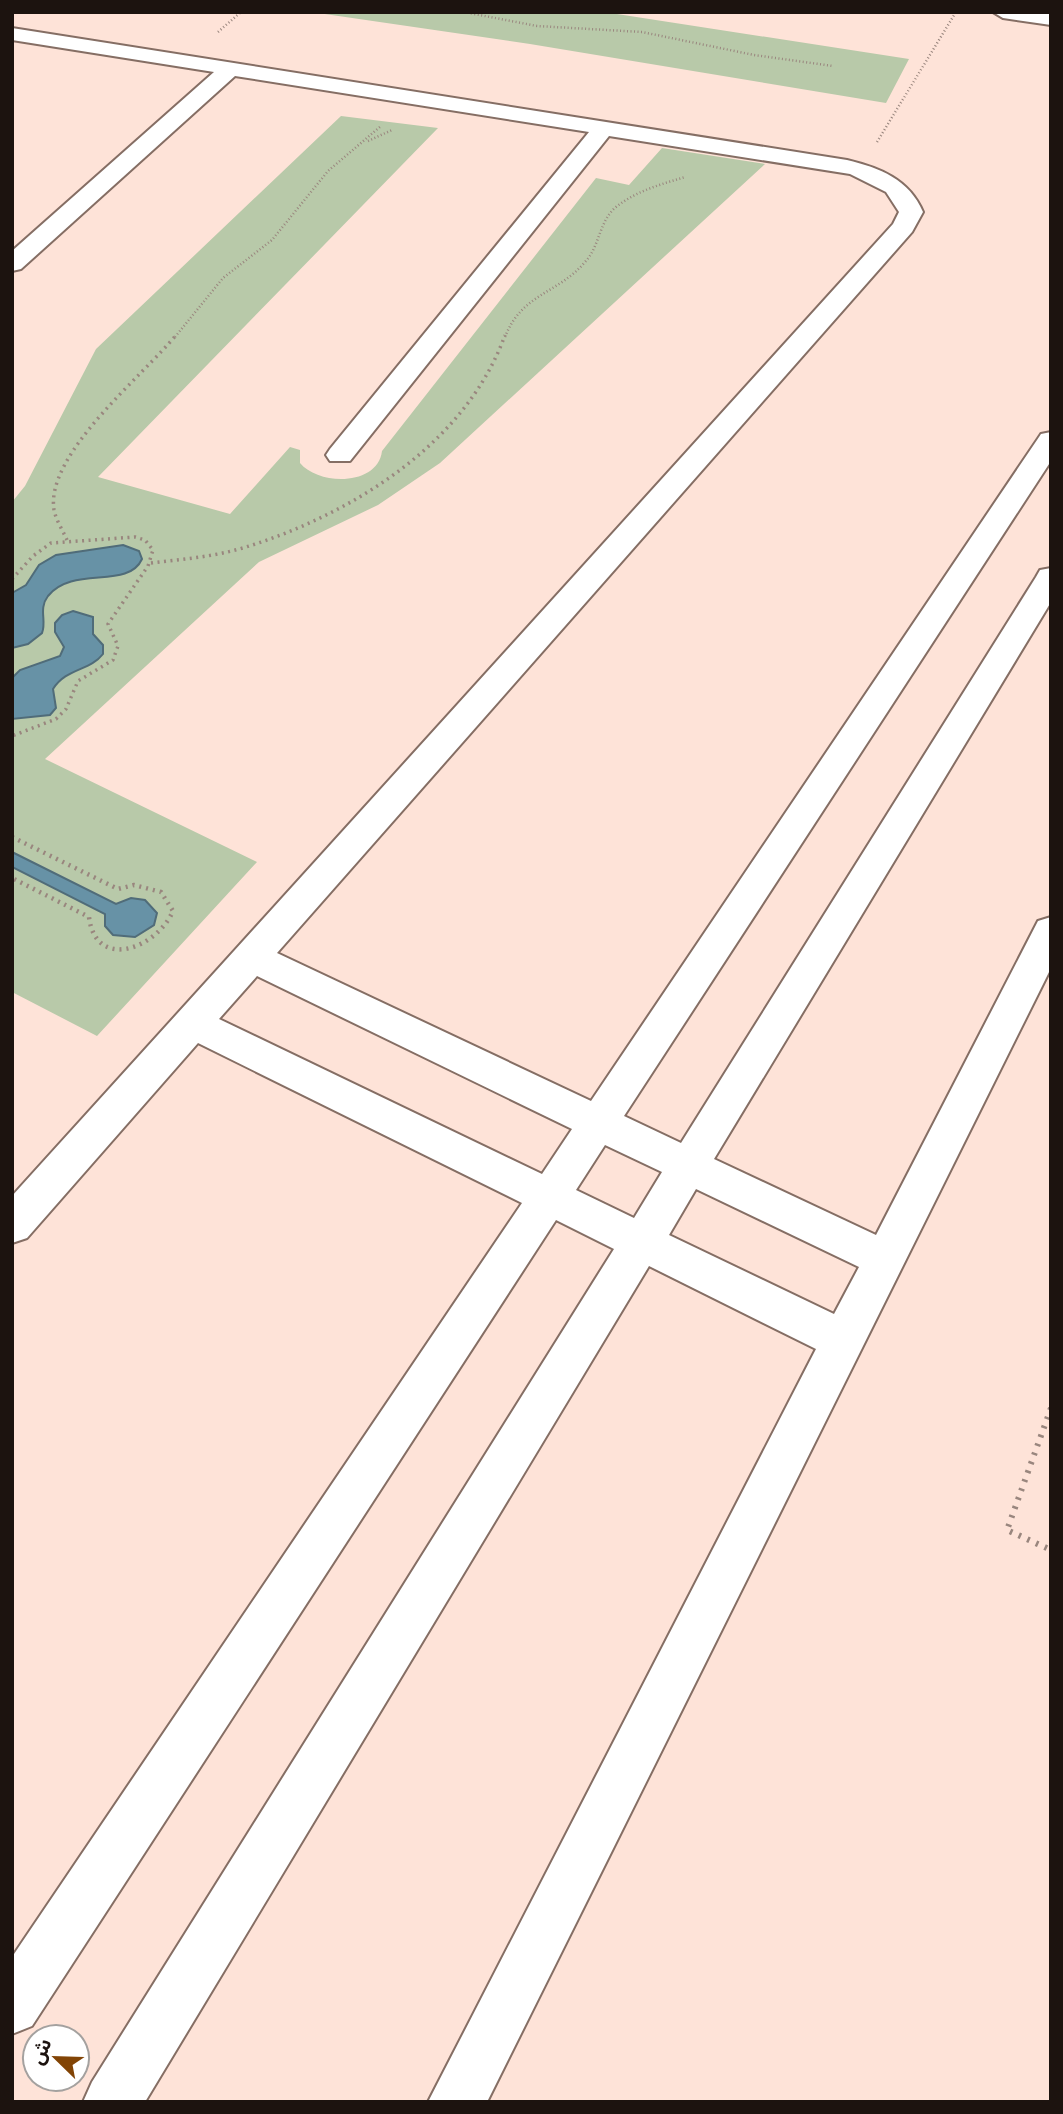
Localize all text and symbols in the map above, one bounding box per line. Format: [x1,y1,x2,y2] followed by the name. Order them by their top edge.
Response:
[21,2023,91,2093] north arrow
[24,2035,56,2068] text: ش

